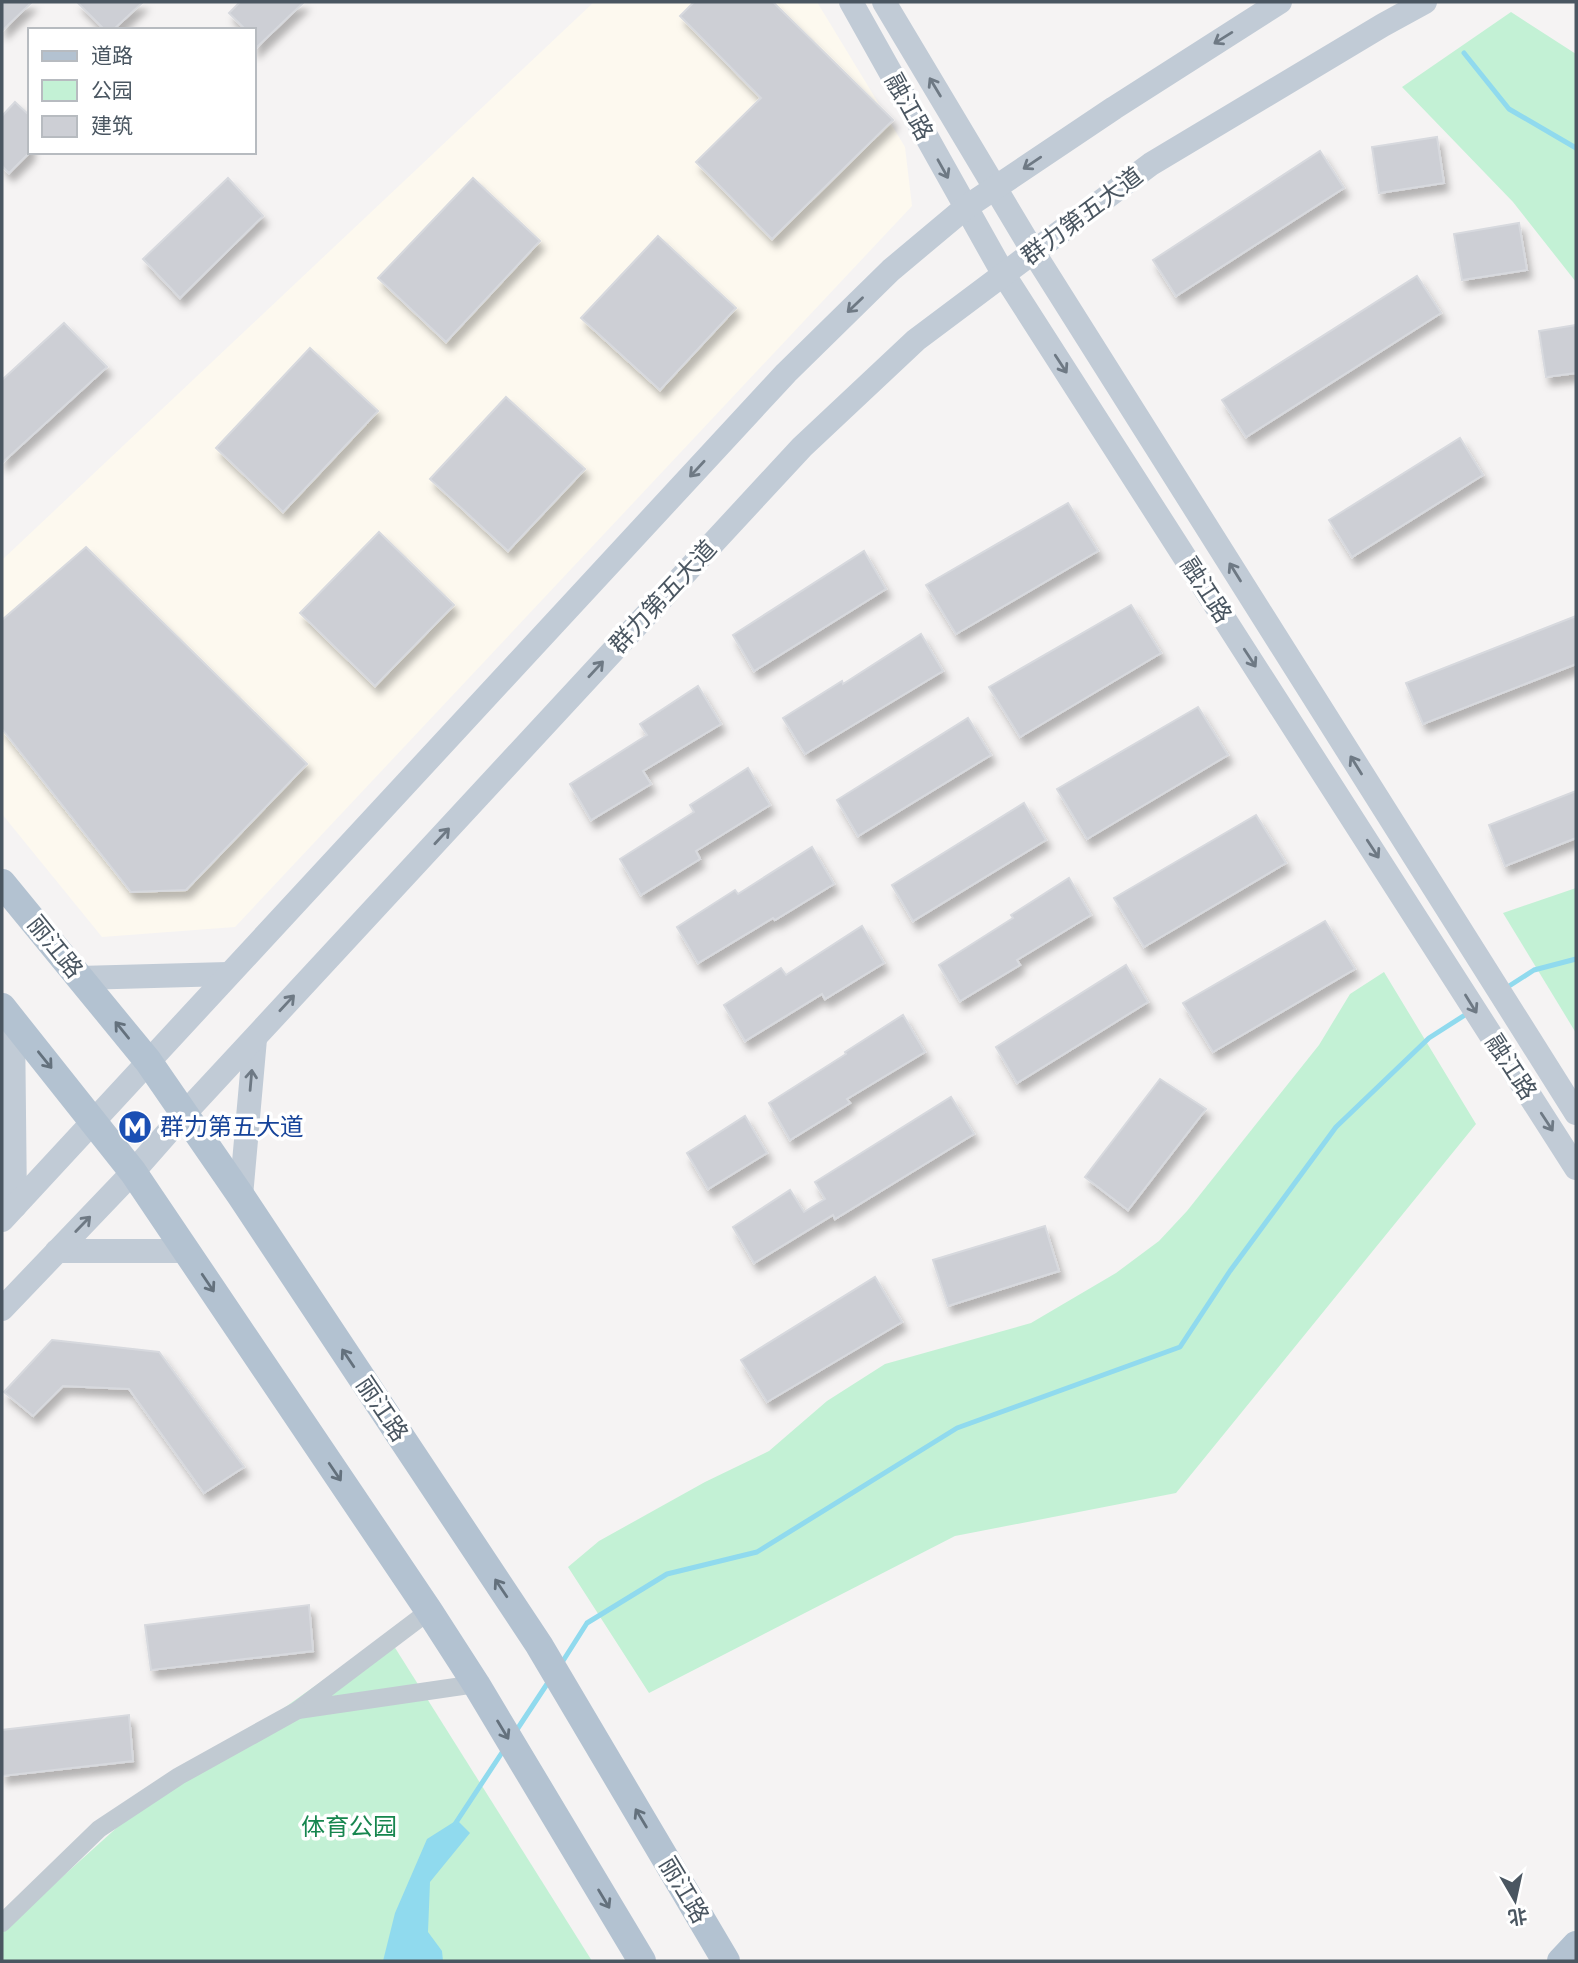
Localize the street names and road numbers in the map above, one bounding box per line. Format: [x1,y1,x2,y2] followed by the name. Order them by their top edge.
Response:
[877,67,942,147] street label: 融江路
[1014,158,1150,273] street label: 群力第五大道
[601,532,725,661] street label: 群力第五大道
[1172,550,1241,629] street label: 融江路
[19,908,92,986] street label: 丽江路
[1477,1027,1546,1106] street label: 融江路
[348,1369,417,1448] street label: 丽江路
[651,1850,718,1930] street label: 丽江路

